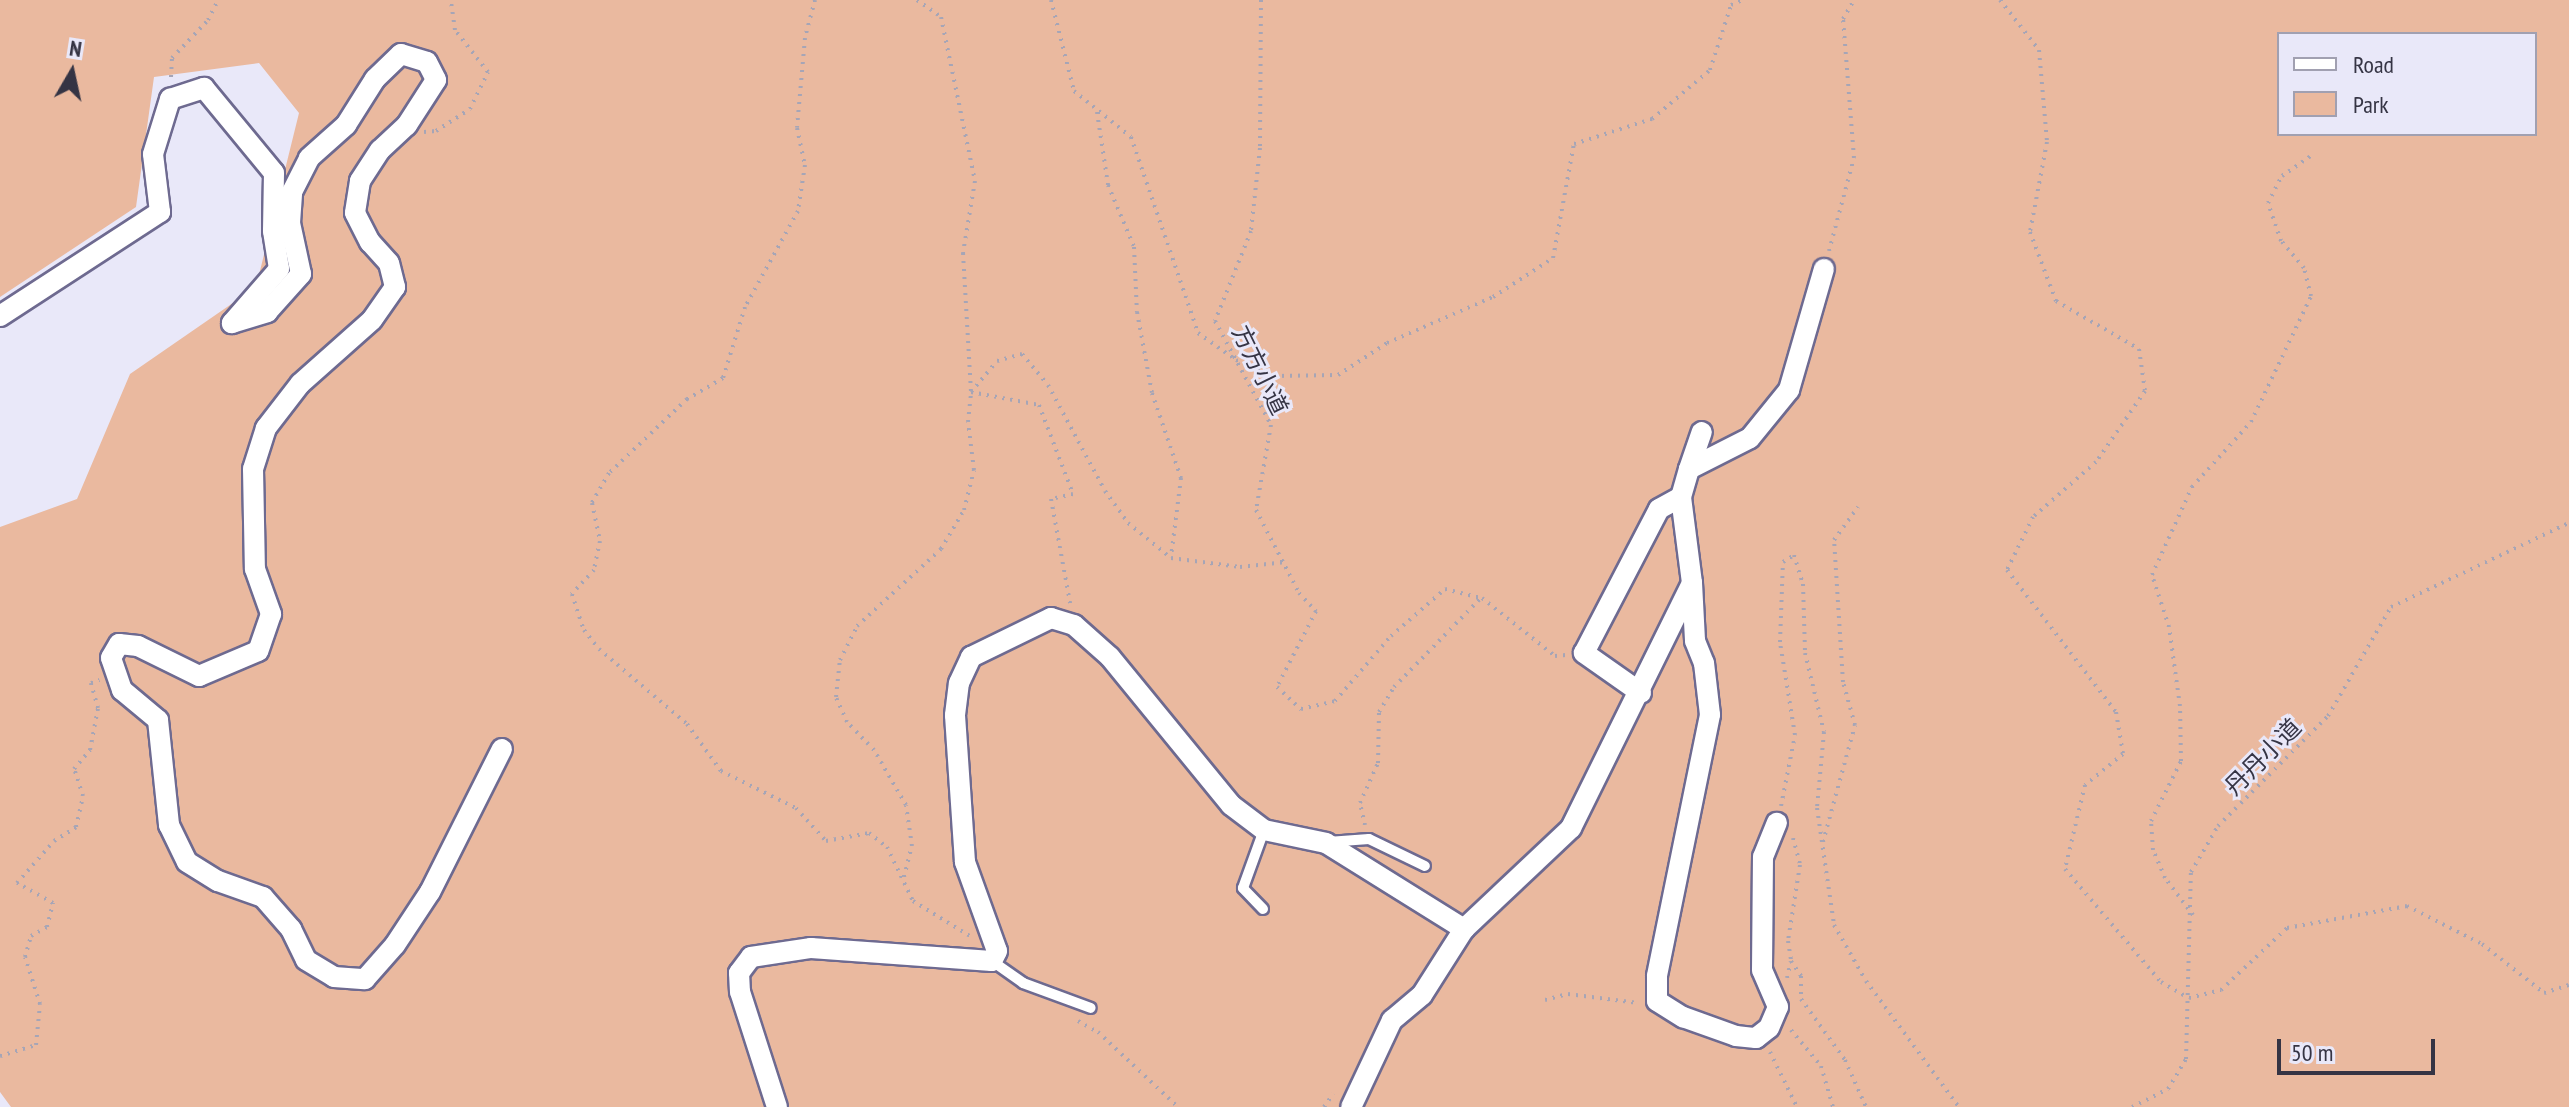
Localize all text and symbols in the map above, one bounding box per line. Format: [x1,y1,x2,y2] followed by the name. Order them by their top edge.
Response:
[32,32,112,112] north arrow
[2277,32,2537,136] legend
[68,34,84,63] text: N
[2353,49,2394,80] text: Road
[2353,89,2389,120] text: Park
[1226,321,1294,419] street label: 方方小道
[2219,713,2307,801] street label: 丹丹小道
[2281,1023,2439,1073] scale bar
[2291,1037,2333,1068] text: 50 m

